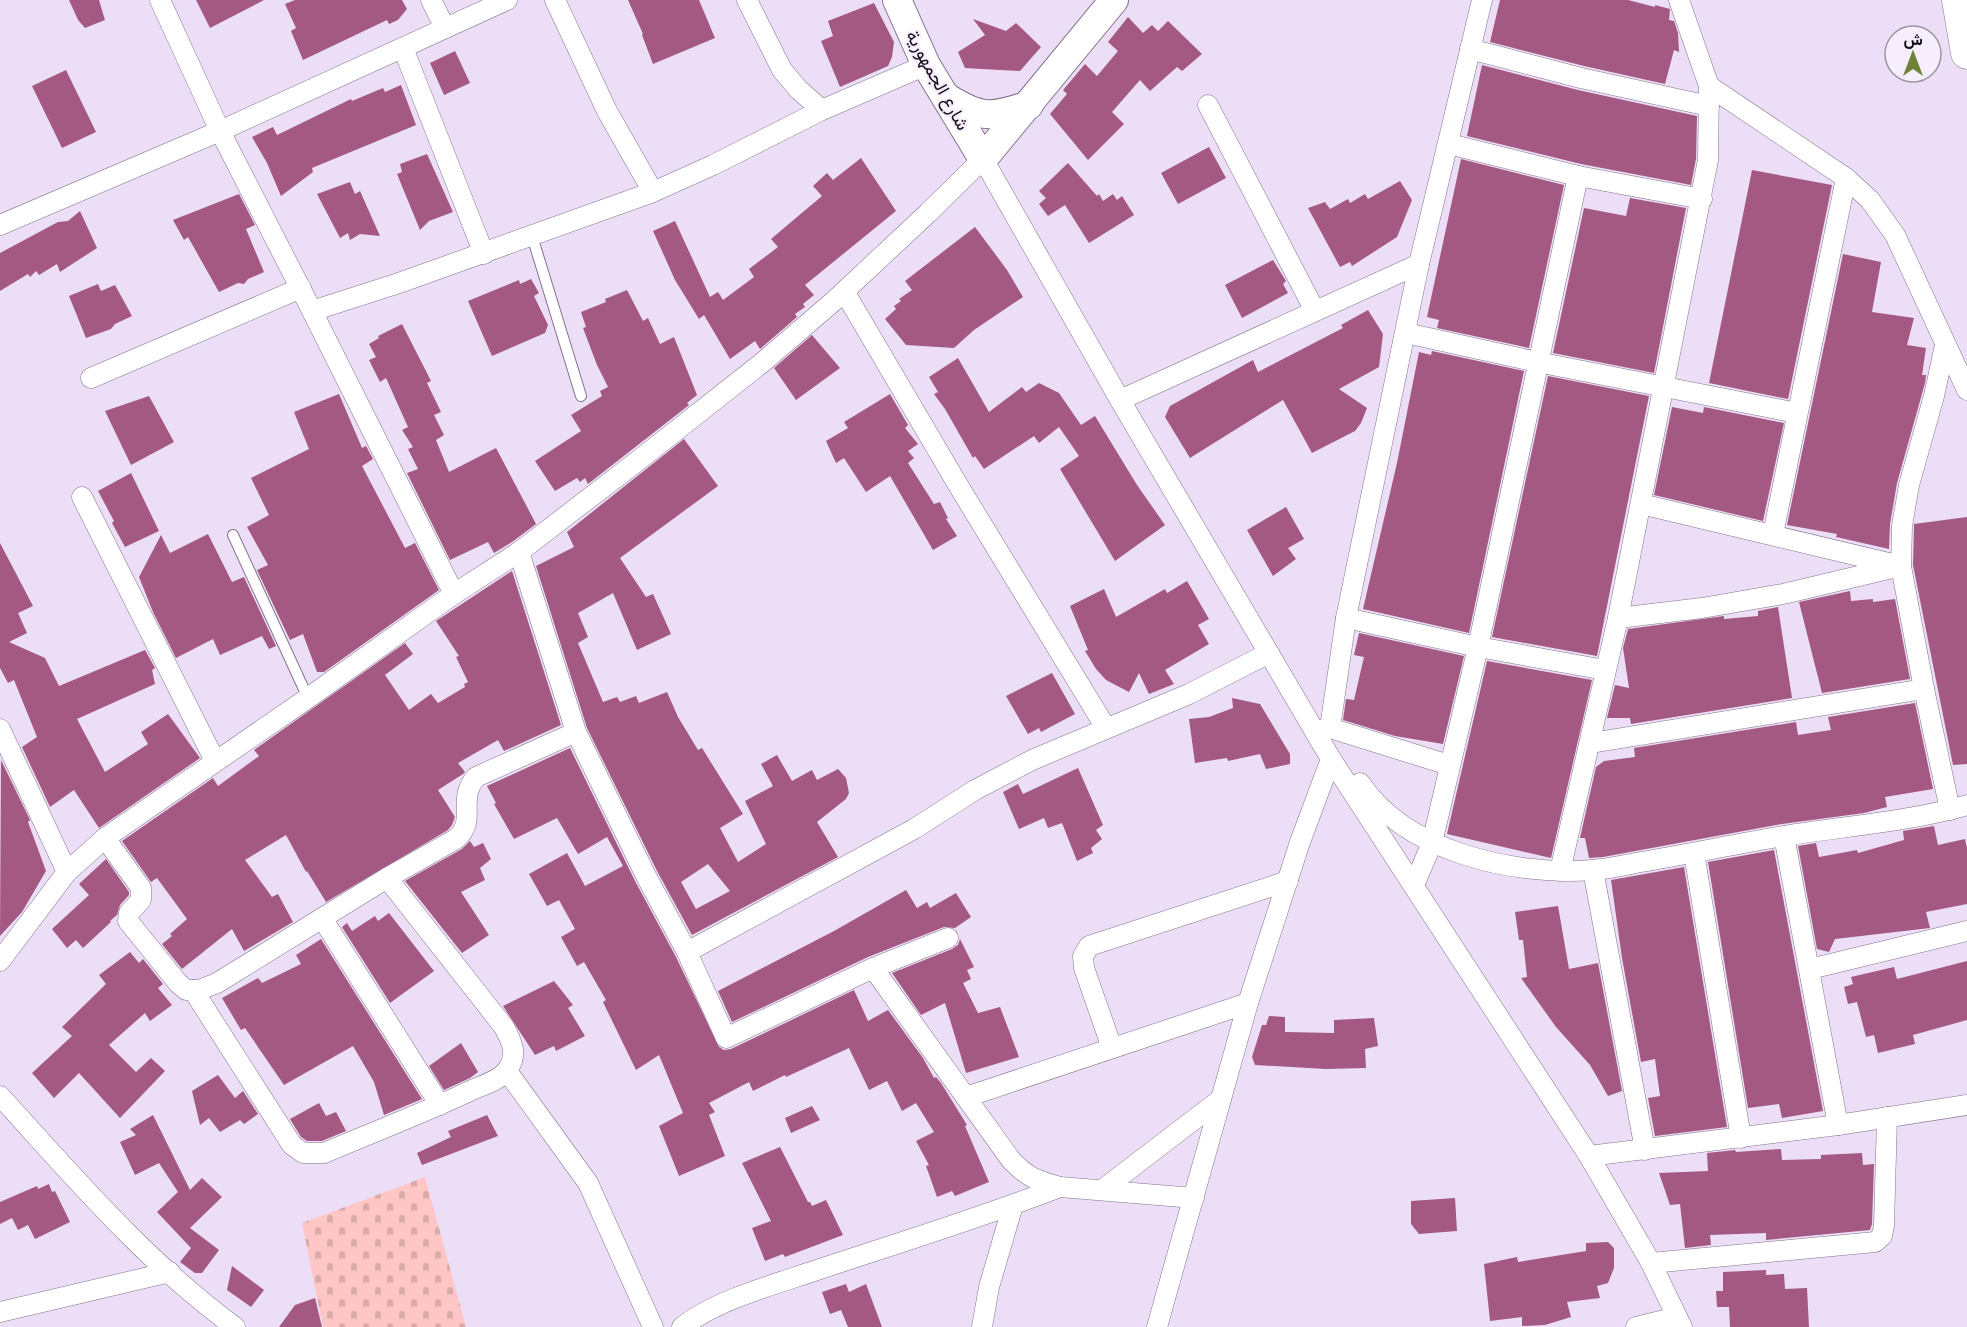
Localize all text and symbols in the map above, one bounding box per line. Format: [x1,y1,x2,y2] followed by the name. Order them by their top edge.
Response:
[1883,24,1943,84] north arrow
[900,26,974,135] street label: شارع الجمهورية
[1903,30,1923,49] text: ش

